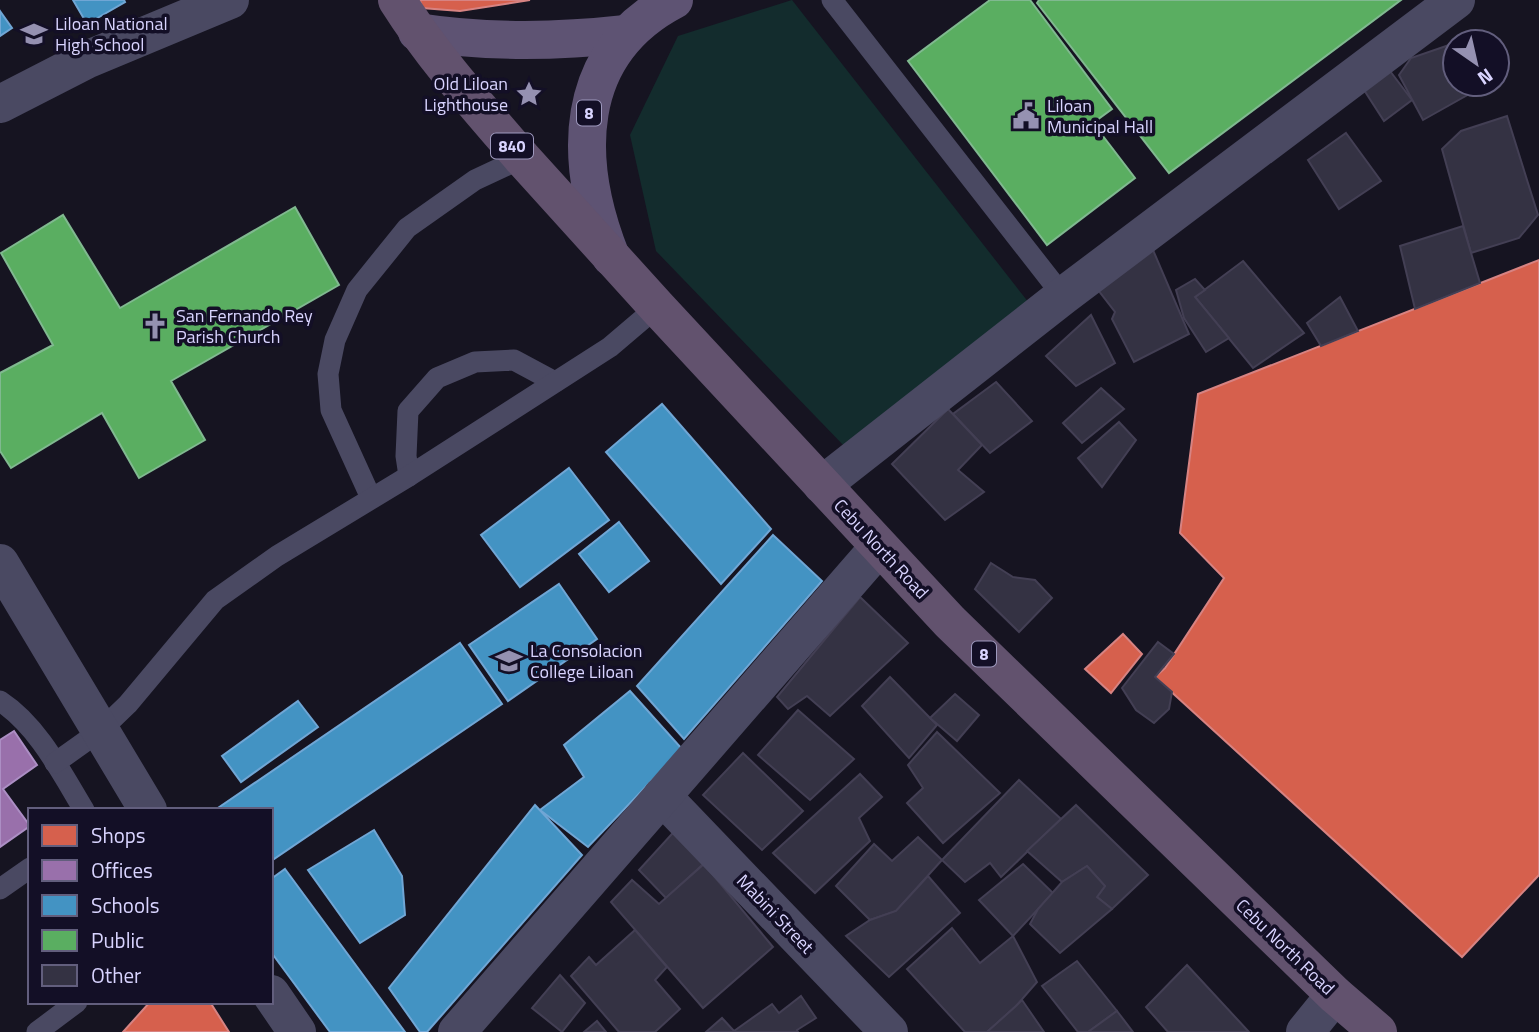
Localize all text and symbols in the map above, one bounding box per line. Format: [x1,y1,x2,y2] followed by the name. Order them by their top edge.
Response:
[55,10,168,58] place label: Liloan National High School
[19,19,49,49] school or university icon: Liloan National High School
[1441,28,1511,98] north arrow
[1472,62,1499,93] text: N
[424,70,508,118] place label: Old Liloan Lighthouse
[514,79,544,109] place icon: Old Liloan Lighthouse
[1047,92,1153,140] place label: Liloan Municipal Hall
[577,100,601,125] road number: 8
[1011,101,1041,131] public building icon: Liloan Municipal Hall
[491,134,533,158] road number: 840
[176,302,313,350] place label: San Fernando Rey Parish Church
[140,311,170,341] church icon: San Fernando Rey Parish Church
[828,492,935,605] street label: Cebu North Road
[530,637,642,685] place label: La Consolacion College Liloan
[972,642,996,666] road number: 8
[494,646,524,676] school or university icon: La Consolacion College Liloan
[28,808,273,1004] legend
[91,819,146,851] text: Shops
[91,854,153,886] text: Offices
[730,868,821,960] street label: Mabini Street
[91,889,160,921] text: Schools
[1230,892,1341,1001] street label: Cebu North Road
[91,924,144,956] text: Public
[91,959,141,991] text: Other

